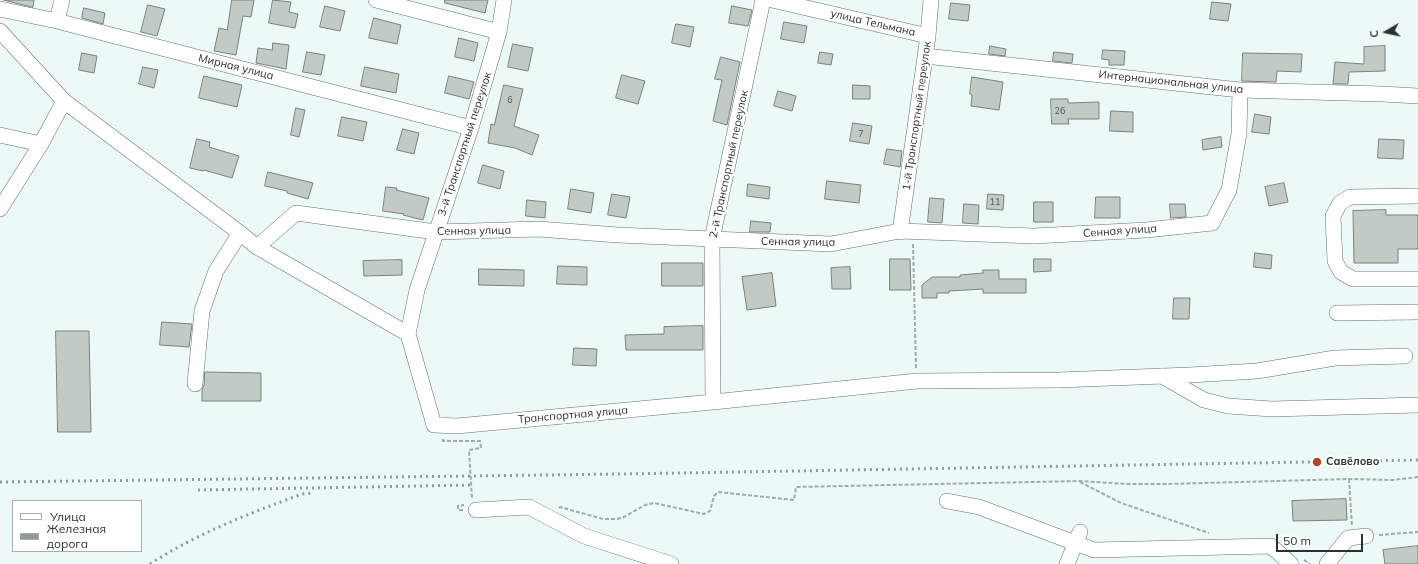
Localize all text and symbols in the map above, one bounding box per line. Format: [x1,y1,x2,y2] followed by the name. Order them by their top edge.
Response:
[829,7,917,39] street label: улица Тельмана
[1366,12,1406,52] north arrow
[1367,29,1382,39] text: С
[900,40,934,192] street label: 1-й Транспортный переулок
[197,51,275,83] street label: Мирная улица
[1098,68,1244,96] street label: Интернациональная улица
[435,70,495,218] street label: 3-й Транспортный переулок
[707,89,751,239] street label: 2-й Транспортный переулок
[507,95,513,105] house number: 6
[1055,106,1065,116] house number: 26
[858,129,864,139] house number: 7
[990,197,1000,207] house number: 11
[1082,222,1158,240] street label: Сенная улица
[437,224,511,238] street label: Сенная улица
[761,235,835,249] street label: Сенная улица
[518,404,628,426] street label: Транспортная улица
[1326,455,1379,469] place label: Савёлово
[1311,456,1323,468] marker: Савёлово
[12,500,142,552] legend
[50,509,86,524] text: Улица
[47,521,106,551] text: Железная дорога
[1278,526,1365,552] scale bar
[1283,533,1311,548] text: 50 m

